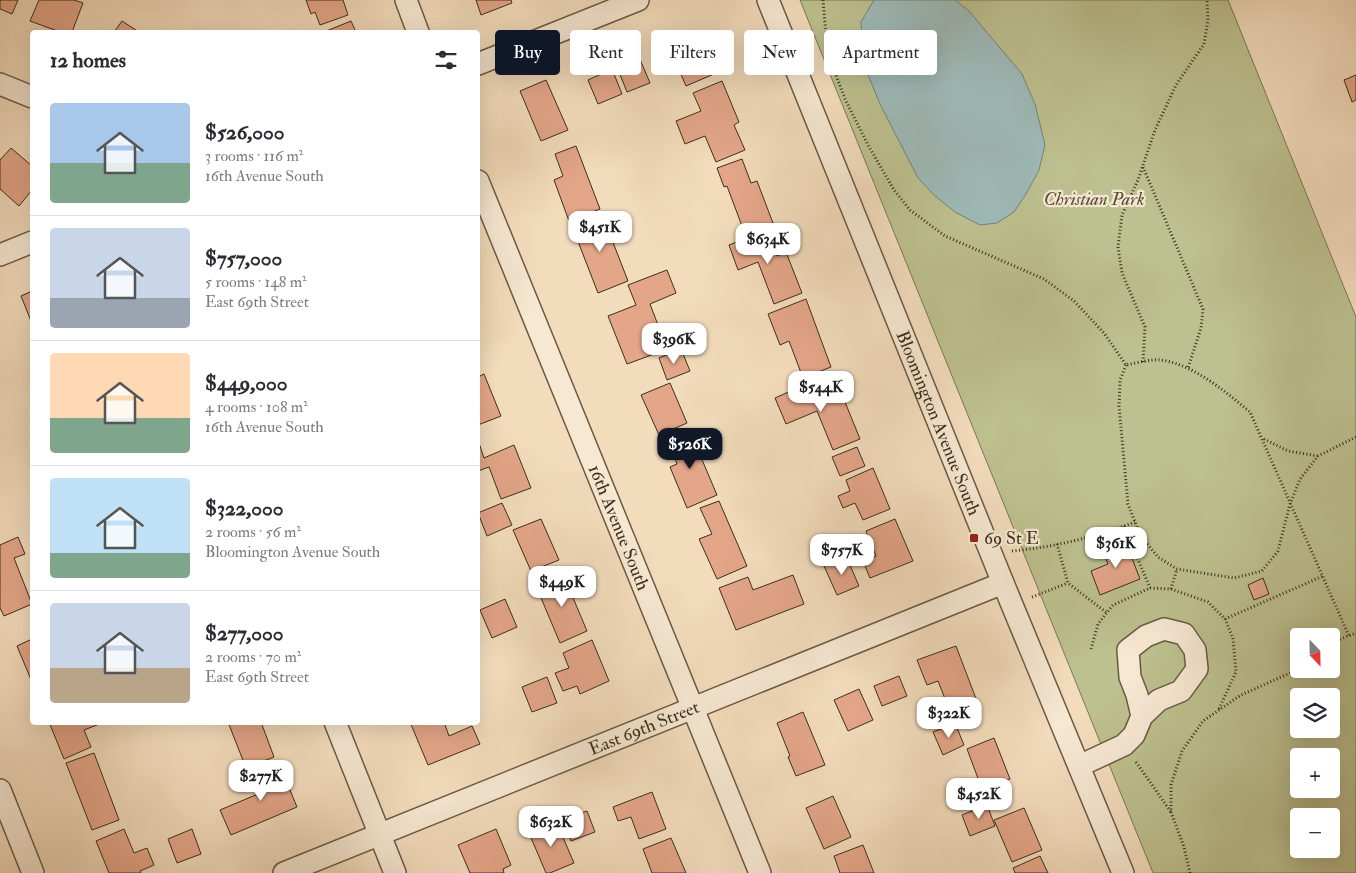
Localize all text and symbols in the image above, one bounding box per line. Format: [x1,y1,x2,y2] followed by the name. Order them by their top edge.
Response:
[495,30,560,75] chip: Buy
[570,30,641,75] chip: Rent
[651,30,734,75] chip: Filters
[744,30,814,75] chip: New
[824,30,937,75] chip: Apartment
[432,46,460,74] icon: filters
[50,47,126,74] text: 12 homes
[205,119,285,146] text: $526,000
[90,123,150,183] icon: home
[205,146,303,166] text: 3 rooms · 116 m²
[205,166,324,186] text: 16th Avenue South
[1044,188,1144,211] park label: Christian Park
[565,210,635,253] pin: $451K
[579,217,621,237] text: $451K
[733,222,803,265] pin: $634K
[746,229,790,249] text: $634K
[205,245,282,272] text: $757,000
[90,248,150,308] icon: home
[205,272,307,292] text: 5 rooms · 148 m²
[205,292,309,312] text: East 69th Street
[639,322,709,365] pin: $396K
[891,327,986,519] street label: Bloomington Avenue South
[653,329,695,349] text: $396K
[205,370,288,397] text: $449,000
[786,370,856,413] pin: $544K
[90,373,150,433] icon: home
[799,377,843,397] text: $544K
[205,397,308,417] text: 4 rooms · 108 m²
[205,417,324,437] text: 16th Avenue South
[655,428,725,470] pin: $526K
[668,434,712,454] text: $526K
[583,461,655,594] street label: 16th Avenue South
[205,495,284,522] text: $322,000
[90,498,150,558] icon: home
[205,522,301,542] text: 2 rooms · 56 m²
[1081,526,1151,569] pin: $361K
[984,527,1039,550] place label: 69 St E
[968,532,980,544] marker: 69 St E
[1096,533,1136,553] text: $361K
[807,534,877,576] pin: $757K
[821,540,863,560] text: $757K
[205,542,380,562] text: Bloomington Avenue South
[527,566,597,608] pin: $449K
[539,572,585,592] text: $449K
[205,620,284,647] text: $277,000
[90,623,150,683] icon: home
[1290,628,1340,678] north arrow
[1290,628,1340,858] map controls
[205,647,301,667] text: 2 rooms · 70 m²
[205,667,309,687] text: East 69th Street
[1290,688,1340,738] button: layers
[585,695,703,760] street label: East 69th Street
[914,696,984,739] pin: $322K
[928,703,970,723] text: $322K
[1290,748,1340,798] button: +
[226,760,296,802] pin: $277K
[240,766,283,786] text: $277K
[944,778,1014,820] pin: $452K
[957,784,1001,804] text: $452K
[516,806,586,848] pin: $632K
[1290,808,1340,858] button: −
[530,812,572,832] text: $632K

